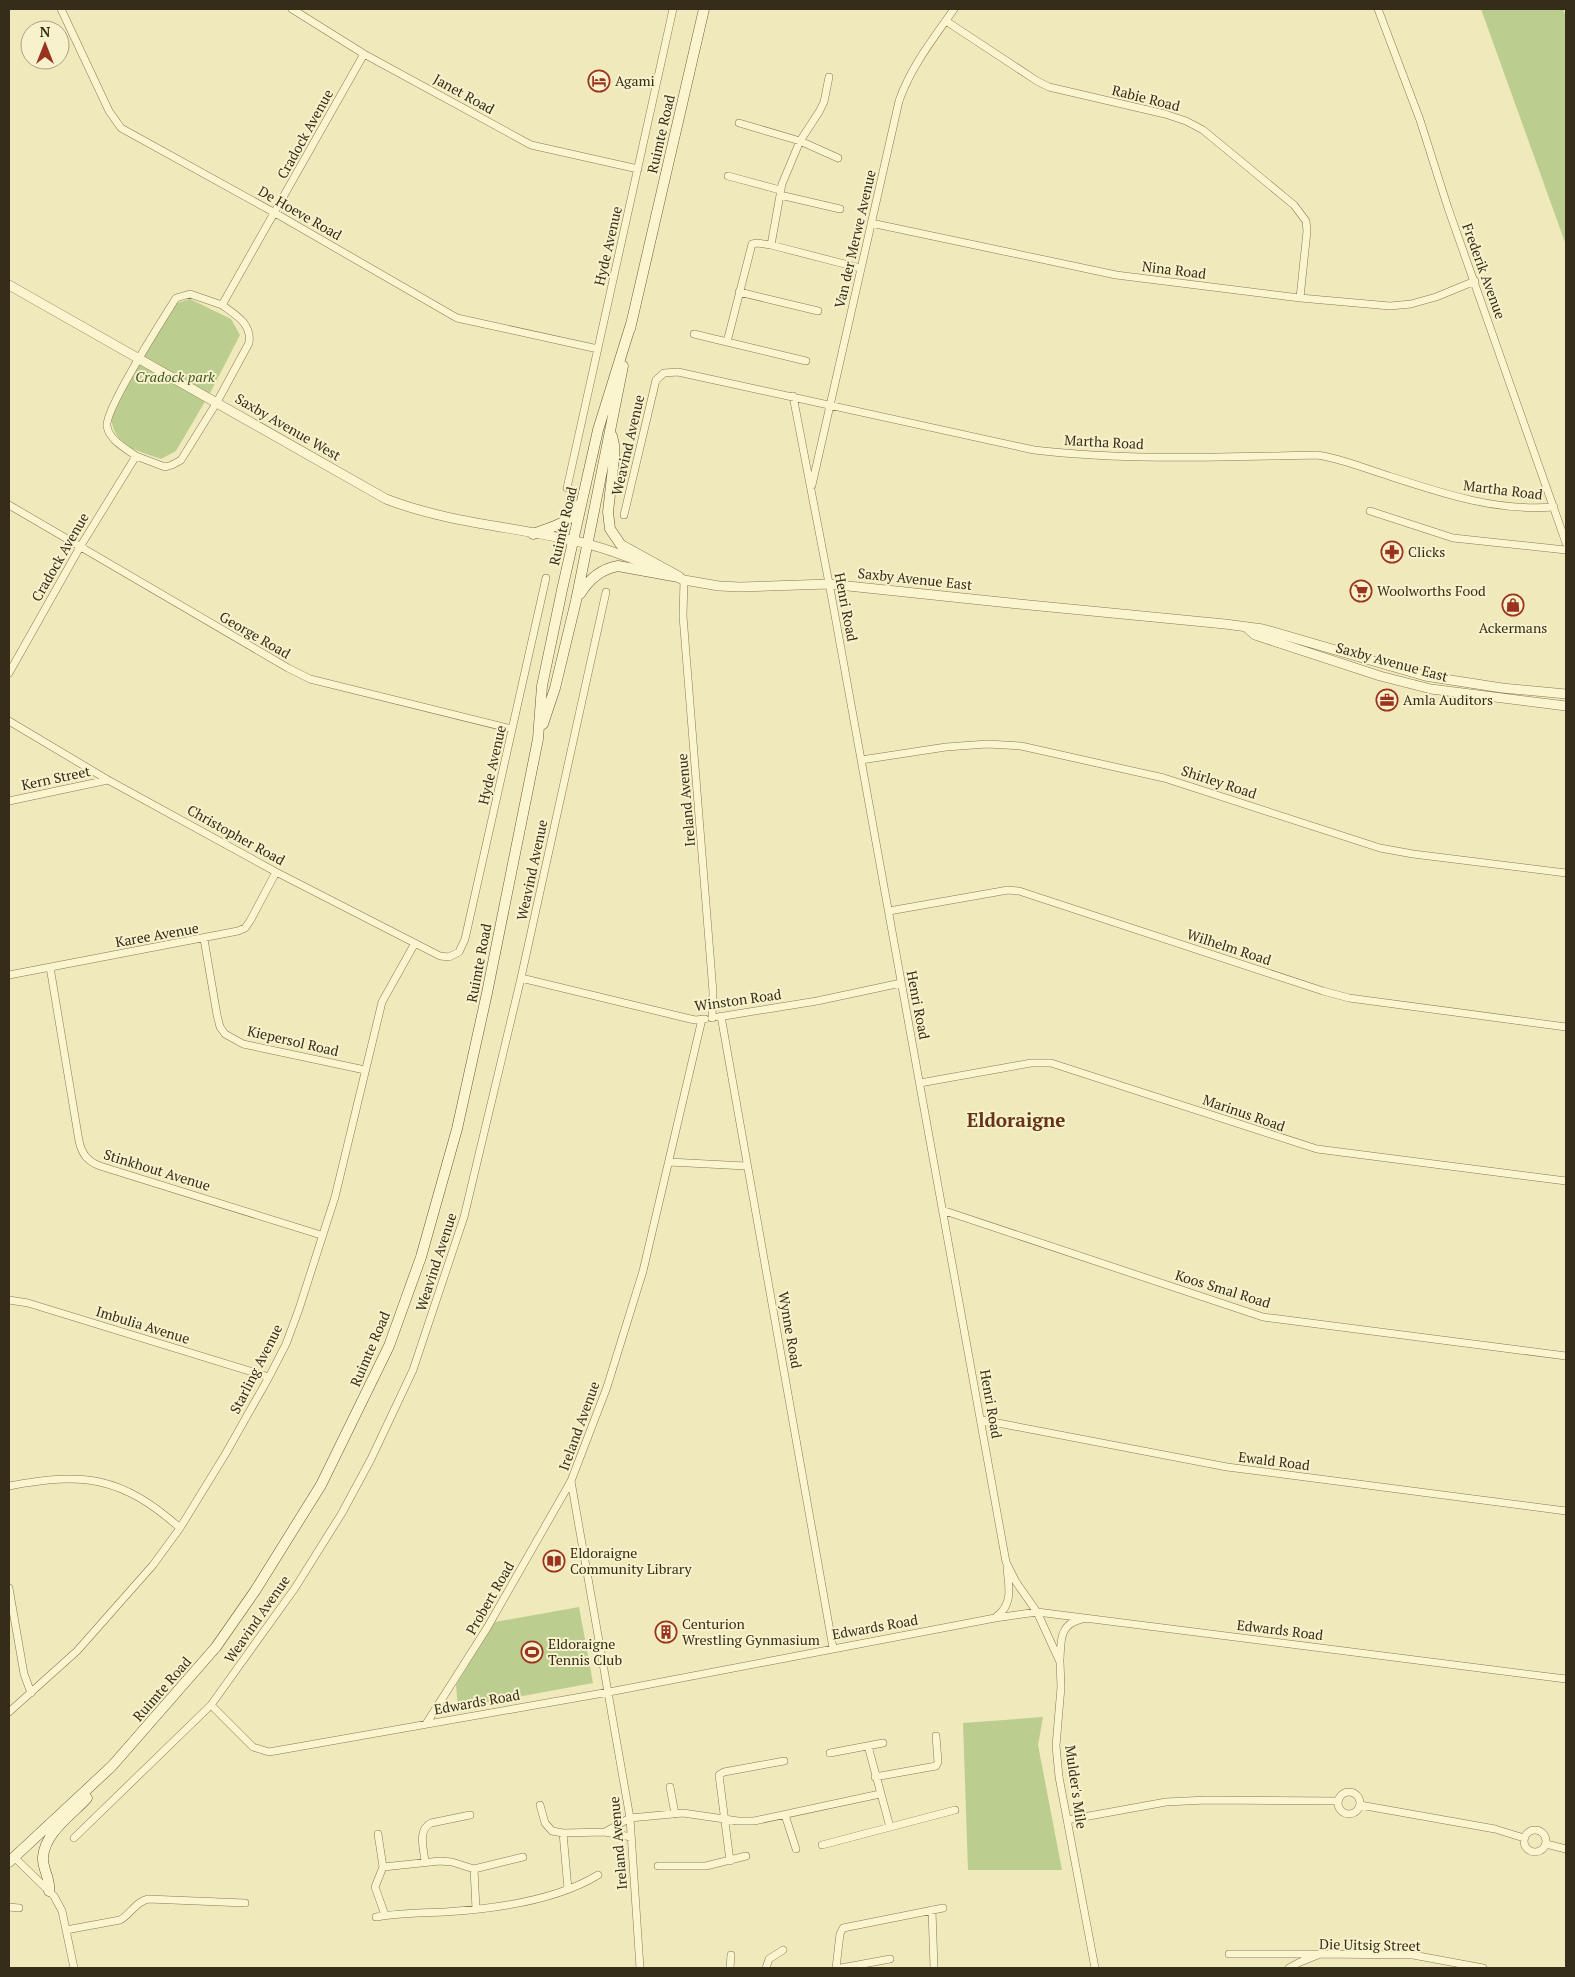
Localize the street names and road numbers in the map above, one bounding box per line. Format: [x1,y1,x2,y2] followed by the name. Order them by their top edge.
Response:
[430,69,498,118] street label: Janet Road
[1110,80,1182,115] street label: Rabie Road
[272,86,337,182] street label: Cradock Avenue
[642,92,679,175] street label: Ruimte Road
[829,168,880,310] street label: Van der Merwe Avenue
[255,181,346,244] street label: De Hoeve Road
[589,204,626,288] street label: Hyde Avenue
[1458,220,1511,321] street label: Frederik Avenue
[1141,256,1207,283] street label: Nina Road
[232,389,345,465] street label: Saxby Avenue West
[607,393,648,497] street label: Weavind Avenue
[1064,430,1145,453] street label: Martha Road
[1462,475,1544,504] street label: Martha Road
[544,484,581,567] street label: Ruimte Road
[26,509,93,605] street label: Cradock Avenue
[857,563,974,594] street label: Saxby Avenue East
[831,571,863,643] street label: Henri Road
[216,607,294,663] street label: George Road
[1334,637,1451,686] street label: Saxby Avenue East
[473,723,510,807] street label: Hyde Avenue
[672,753,699,848] street label: Ireland Avenue
[1179,760,1259,803] street label: Shirley Road
[20,761,93,794] street label: Kern Street
[184,800,289,869] street label: Christopher Road
[512,818,551,922] street label: Weavind Avenue
[114,918,200,951] street label: Karee Avenue
[462,922,496,1004] street label: Ruimte Road
[1185,924,1274,969] street label: Wilhelm Road
[903,969,935,1041] street label: Henri Road
[693,984,783,1015] street label: Winston Road
[246,1021,341,1060] street label: Kiepersol Road
[1200,1090,1288,1136] street label: Marinus Road
[101,1144,213,1195] street label: Stinkhout Avenue
[411,1210,460,1314] street label: Weavind Avenue
[1173,1265,1273,1312] street label: Koos Smal Road
[774,1290,807,1370] street label: Wynne Road
[94,1301,192,1348] street label: Imbulia Avenue
[345,1308,394,1389] street label: Ruimte Road
[225,1321,286,1417] street label: Starling Avenue
[976,1368,1007,1440] street label: Henri Road
[554,1379,603,1473] street label: Ireland Avenue
[1237,1447,1311,1474] street label: Ewald Road
[461,1558,518,1638] street label: Probert Road
[219,1571,294,1666] street label: Weavind Avenue
[830,1610,920,1643] street label: Edwards Road
[1236,1615,1325,1644] street label: Edwards Road
[128,1652,195,1725] street label: Ruimte Road
[432,1685,522,1718] street label: Edwards Road
[1061,1744,1092,1830] street label: Mulder's Mile
[604,1796,631,1891] street label: Ireland Avenue
[1319,1934,1422,1955] street label: Die Uitsig Street

